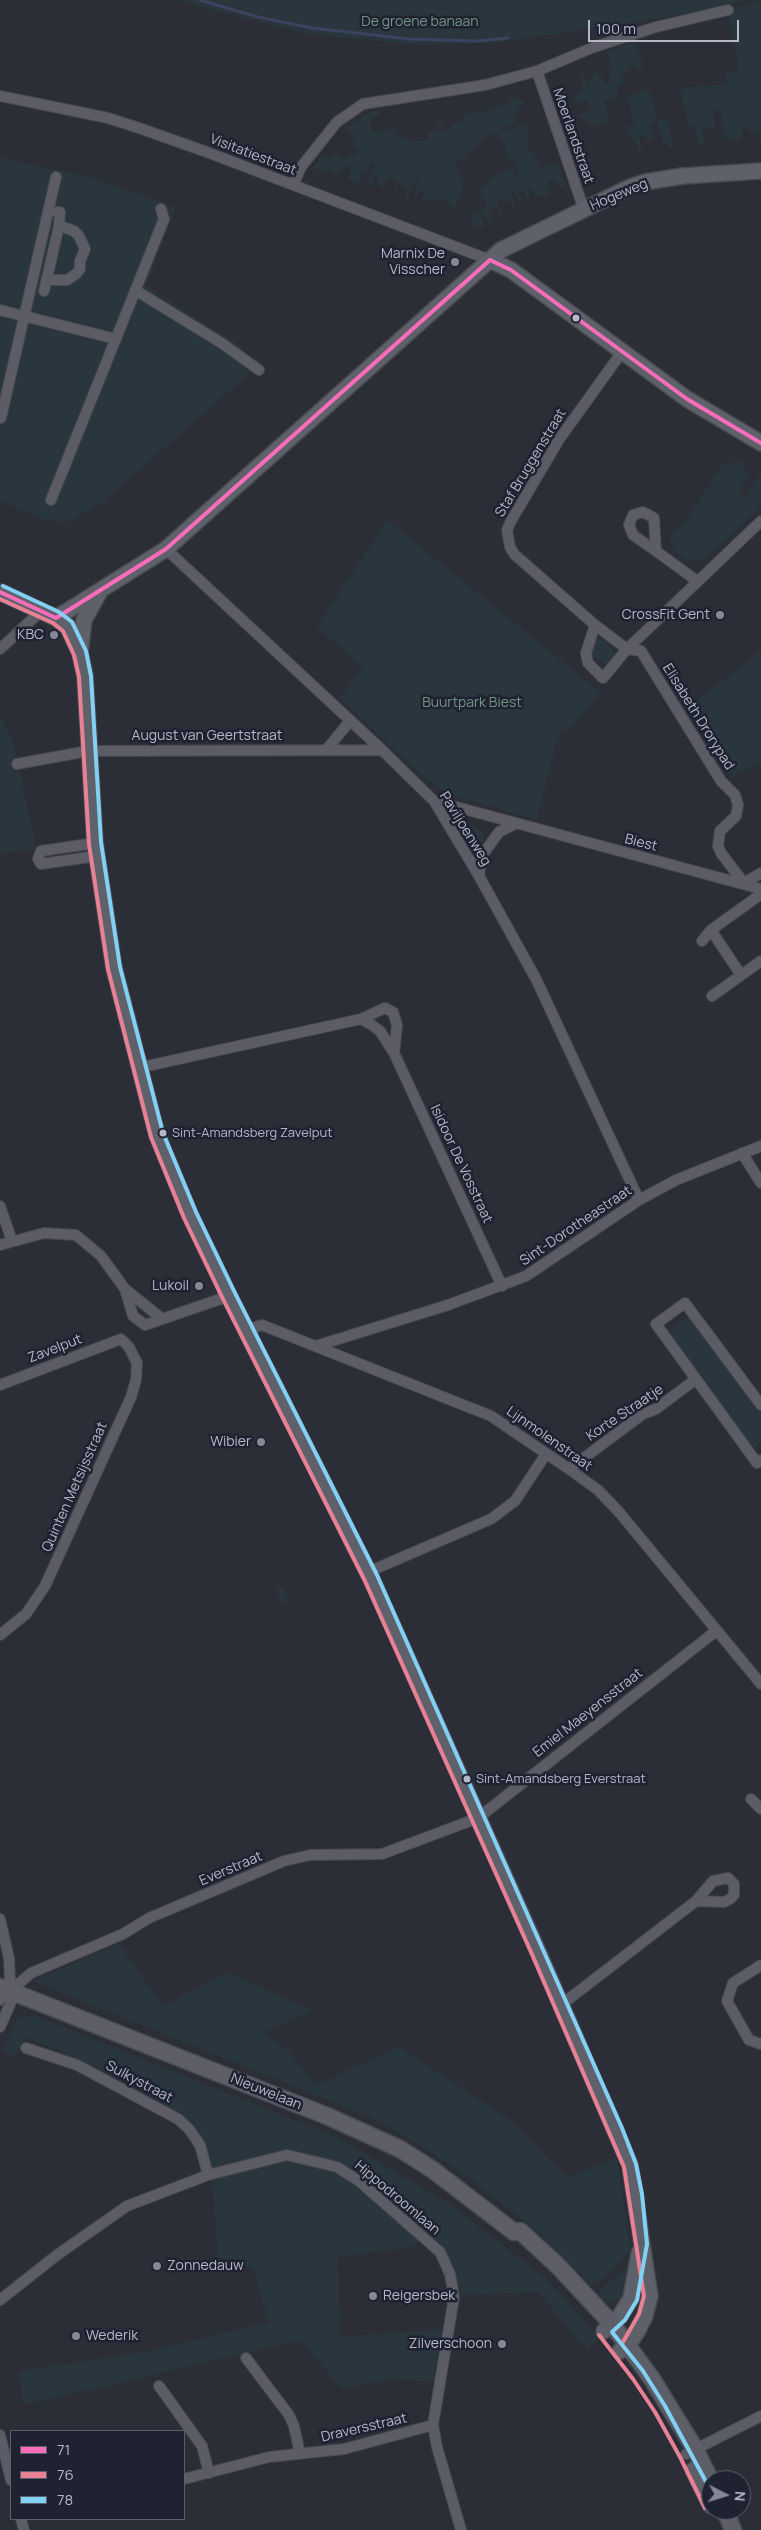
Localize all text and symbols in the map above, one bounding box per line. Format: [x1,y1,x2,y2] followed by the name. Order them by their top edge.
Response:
[591,10,742,42] scale bar
[361,14,479,30] park label: De groene banaan
[596,18,636,39] text: 100 m
[549,86,597,186] street label: Moerlandstraat
[207,131,299,179] street label: Visitatiestraat
[588,175,650,215] street label: Hogeweg
[381,246,445,278] place label: Marnix De Visscher
[449,256,461,268] marker: Marnix De Visscher
[571,313,581,323] unlabelled marker
[492,406,570,520] street label: Staf Bruggenstraat
[622,607,710,623] place label: CrossFit Gent
[714,609,726,621] marker: CrossFit Gent
[17,627,44,643] place label: KBC
[48,629,60,641] marker: KBC
[659,661,737,773] street label: Elisabeth Drorypad
[422,695,522,711] park label: Buurtpark Biest
[132,728,282,744] street label: August van Geertstraat
[436,789,494,869] street label: Paviljoenweg
[623,831,659,855] street label: Biest
[426,1102,496,1226] street label: Isidoor De Vosstraat
[172,1125,332,1141] place label: Sint-Amandsberg Zavelput
[158,1128,168,1138] marker: Sint-Amandsberg Zavelput
[517,1182,635,1270] street label: Sint-Dorotheastraat
[152,1278,189,1294] place label: Lukoil
[193,1280,205,1292] marker: Lukoil
[26,1331,84,1367] street label: Zavelput
[583,1381,667,1445] street label: Korte Straatje
[503,1403,595,1475] street label: Lijnmolenstraat
[39,1419,111,1555] street label: Quinten Metsijsstraat
[210,1434,251,1450] place label: Wibier
[255,1436,267,1448] marker: Wibier
[530,1665,646,1761] street label: Emiel Maeyensstraat
[476,1771,646,1787] place label: Sint-Amandsberg Everstraat
[462,1774,472,1784] marker: Sint-Amandsberg Everstraat
[197,1848,265,1890] street label: Everstraat
[103,2057,175,2107] street label: Sulkystraat
[228,2070,304,2114] street label: Nieuwelaan
[351,2157,443,2239] street label: Hippodroomlaan
[167,2258,244,2274] place label: Zonnedauw
[151,2260,163,2272] marker: Zonnedauw
[383,2288,455,2304] place label: Reigersbek
[367,2290,379,2302] marker: Reigersbek
[86,2328,138,2344] place label: Wederik
[70,2330,82,2342] marker: Wederik
[409,2336,492,2352] place label: Zilverschoon
[496,2338,508,2350] marker: Zilverschoon
[319,2410,409,2446] street label: Draversstraat
[10,2430,185,2520] legend
[57,2439,70,2460] text: 71
[57,2464,74,2485] text: 76
[701,2470,751,2520] north arrow
[57,2489,73,2510] text: 78
[731,2490,750,2502] text: N

